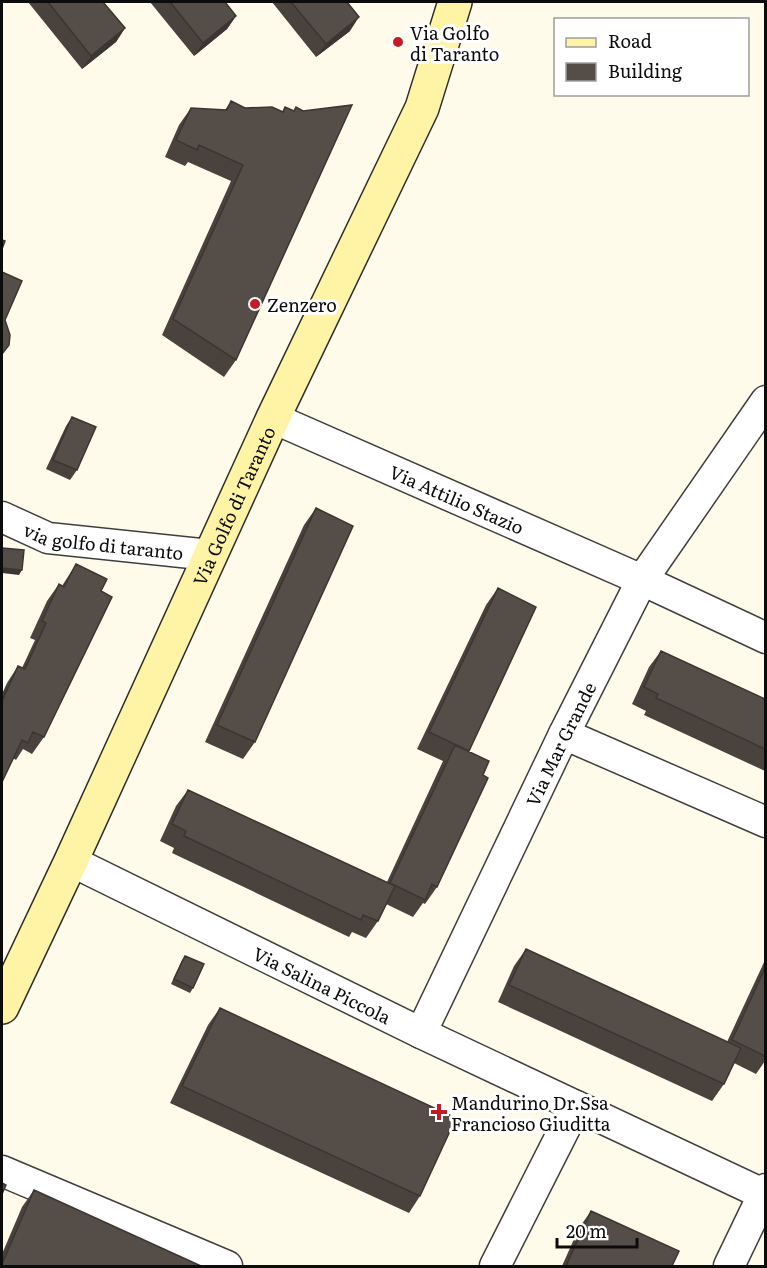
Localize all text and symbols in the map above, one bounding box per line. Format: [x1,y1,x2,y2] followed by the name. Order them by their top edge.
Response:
[554,18,749,96] legend
[410,19,499,67] place label: Via Golfo di Taranto
[608,27,652,54] text: Road
[391,35,405,49] marker: Via Golfo di Taranto
[608,57,683,84] text: Building
[267,291,337,318] place label: Zenzero
[248,297,262,311] marker: Zenzero
[185,422,281,590] street label: Via Golfo di Taranto
[386,457,529,540] street label: Via Attilio Stazio
[19,515,185,566] street label: via golfo di taranto
[518,677,602,810] street label: Via Mar Grande
[249,939,396,1030] street label: Via Salina Piccola
[451,1089,611,1137] place label: Mandurino Dr.Ssa Francioso Giuditta
[432,1105,446,1119] marker: Mandurino Dr.Ssa Francioso Giuditta
[557,1211,636,1249] scale bar
[566,1217,607,1244] text: 20 m

